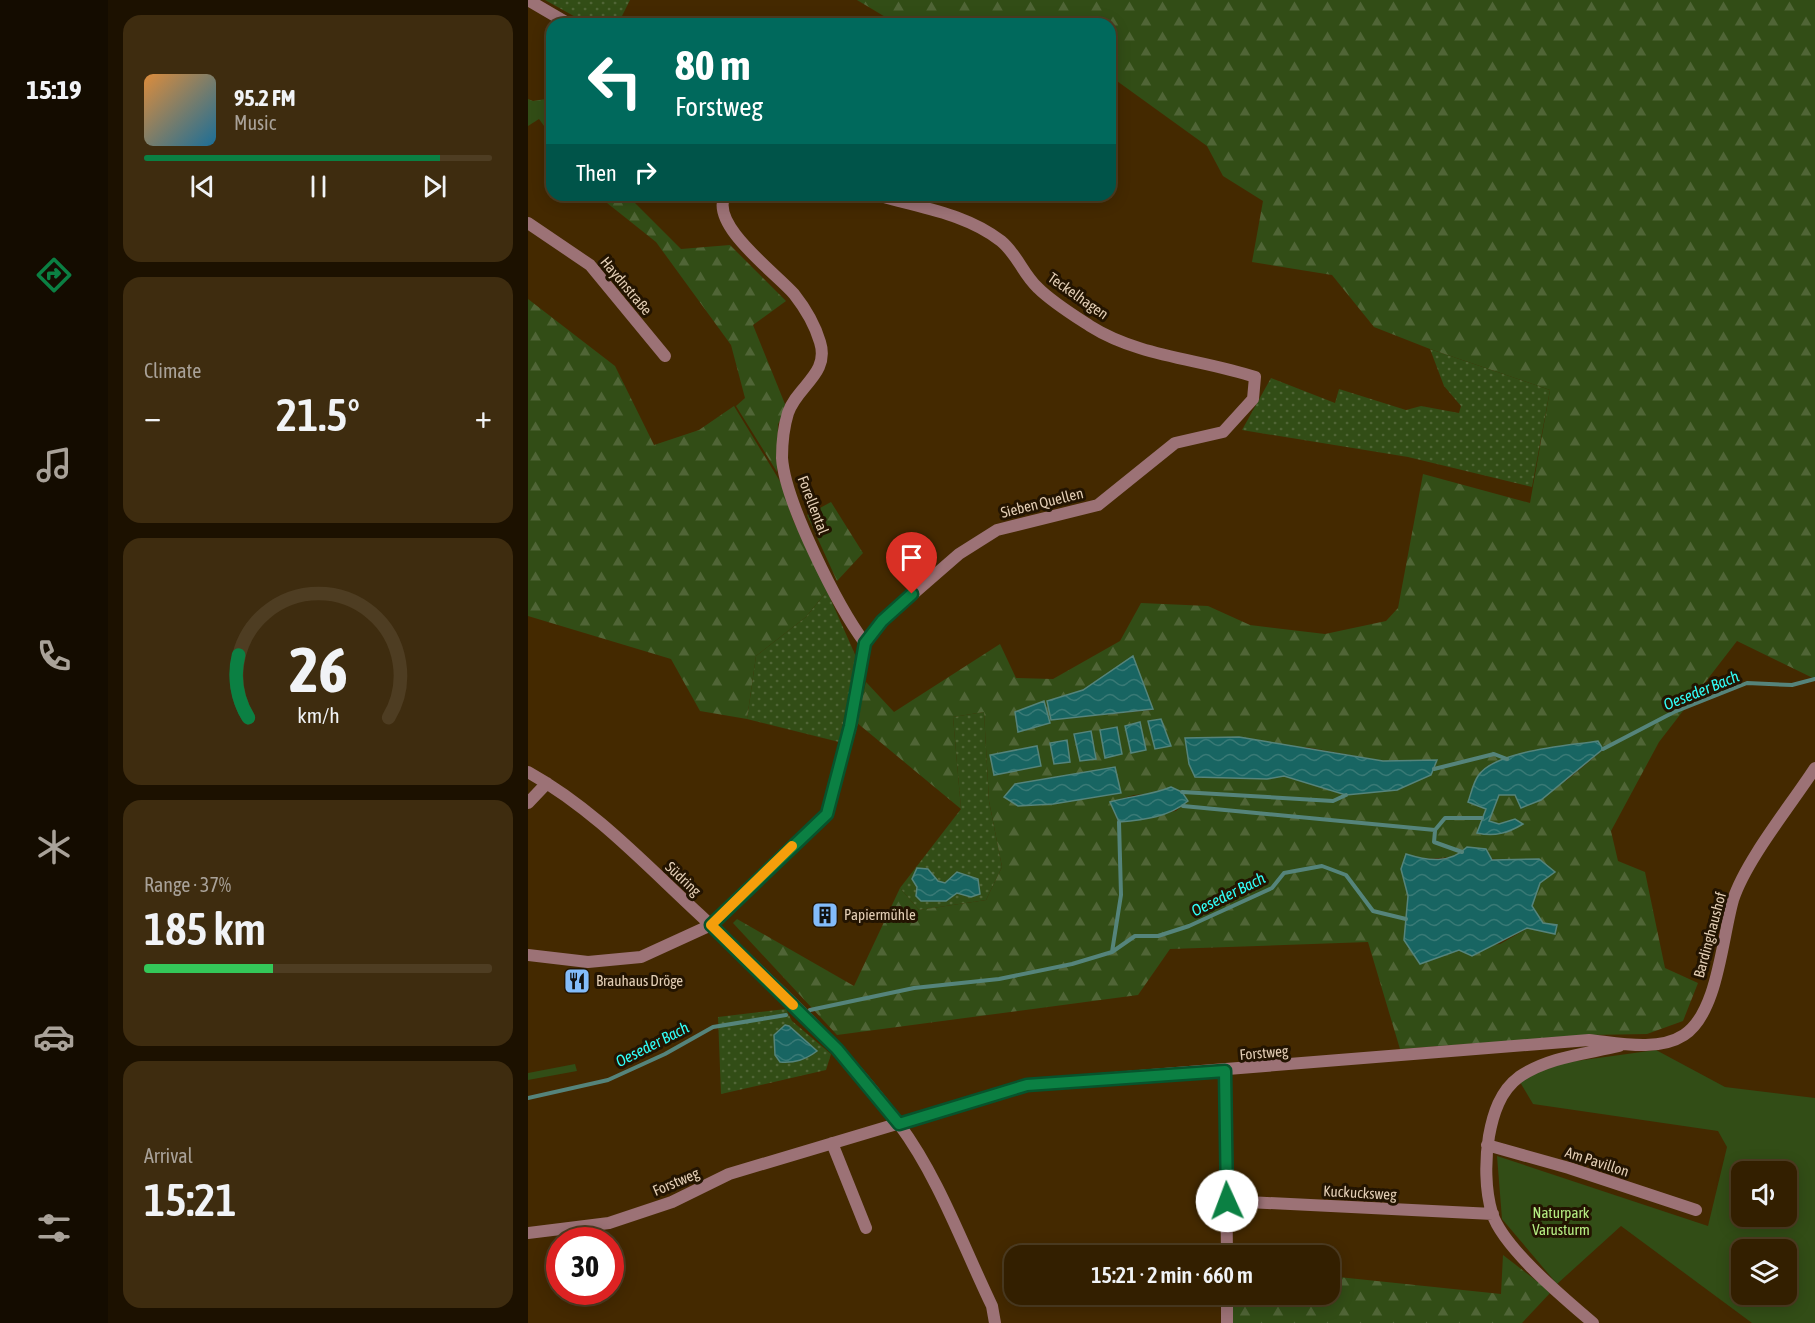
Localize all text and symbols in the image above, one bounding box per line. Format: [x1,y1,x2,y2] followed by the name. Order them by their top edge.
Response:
[675,41,750,89] text: 80 m
[576,42,654,120] icon: left
[26,74,82,105] text: 15:19
[234,85,296,111] text: 95.2 FM
[675,91,763,122] text: Forstweg
[234,111,276,134] text: Music
[629,156,662,189] icon: right
[576,160,617,186] text: Then
[186,170,219,203] icon: previous
[302,170,335,203] icon: pause
[418,170,451,203] icon: next
[597,253,656,318] street label: Haydnstraße
[33,254,75,296] icon: directions
[1045,269,1112,322] street label: Teckelhagen
[144,359,201,382] text: Climate
[276,389,360,441] text: 21.5°
[144,397,161,435] text: −
[475,397,492,435] text: +
[33,444,75,486] icon: music
[795,473,832,536] street label: Forellental
[999,484,1085,521] street label: Sieben Quellen
[886,532,937,594] pin
[895,541,928,574] icon: arrive
[33,635,75,677] icon: phone
[289,635,347,706] text: 26
[1661,667,1742,713] water label: Oeseder Bach
[297,704,339,729] text: km/h
[33,826,75,868] icon: climate
[662,858,705,900] street label: Südring
[1188,868,1268,920] water label: Oeseder Bach
[144,873,231,896] text: Range · 37%
[1690,890,1729,980] street label: Bardinghaushof
[810,900,840,930] building icon: Papiermühle
[144,903,266,955] text: 185 km
[844,906,916,923] place label: Papiermühle
[562,966,592,996] restaurant icon: Brauhaus Dröge
[596,972,683,989] place label: Brauhaus Dröge
[33,1016,75,1058] icon: car
[612,1018,692,1070] water label: Oeseder Bach
[1239,1042,1290,1063] street label: Forstweg
[1563,1143,1631,1180] street label: Am Pavillon
[144,1144,193,1167] text: Arrival
[1731,1161,1797,1305] map controls
[1731,1161,1797,1227] button: sound
[650,1164,702,1199] street label: Forstweg
[1195,1169,1259,1233] position arrow
[144,1174,237,1226] text: 15:21
[1323,1182,1398,1203] street label: Kuckucksweg
[1532,1204,1590,1238] park label: Naturpark Varusturm
[33,1207,75,1249] icon: filters
[546,1227,624,1305] speed limit sign: 30
[1731,1239,1797,1305] button: layers
[1091,1262,1253,1288] text: 15:21 · 2 min · 660 m

